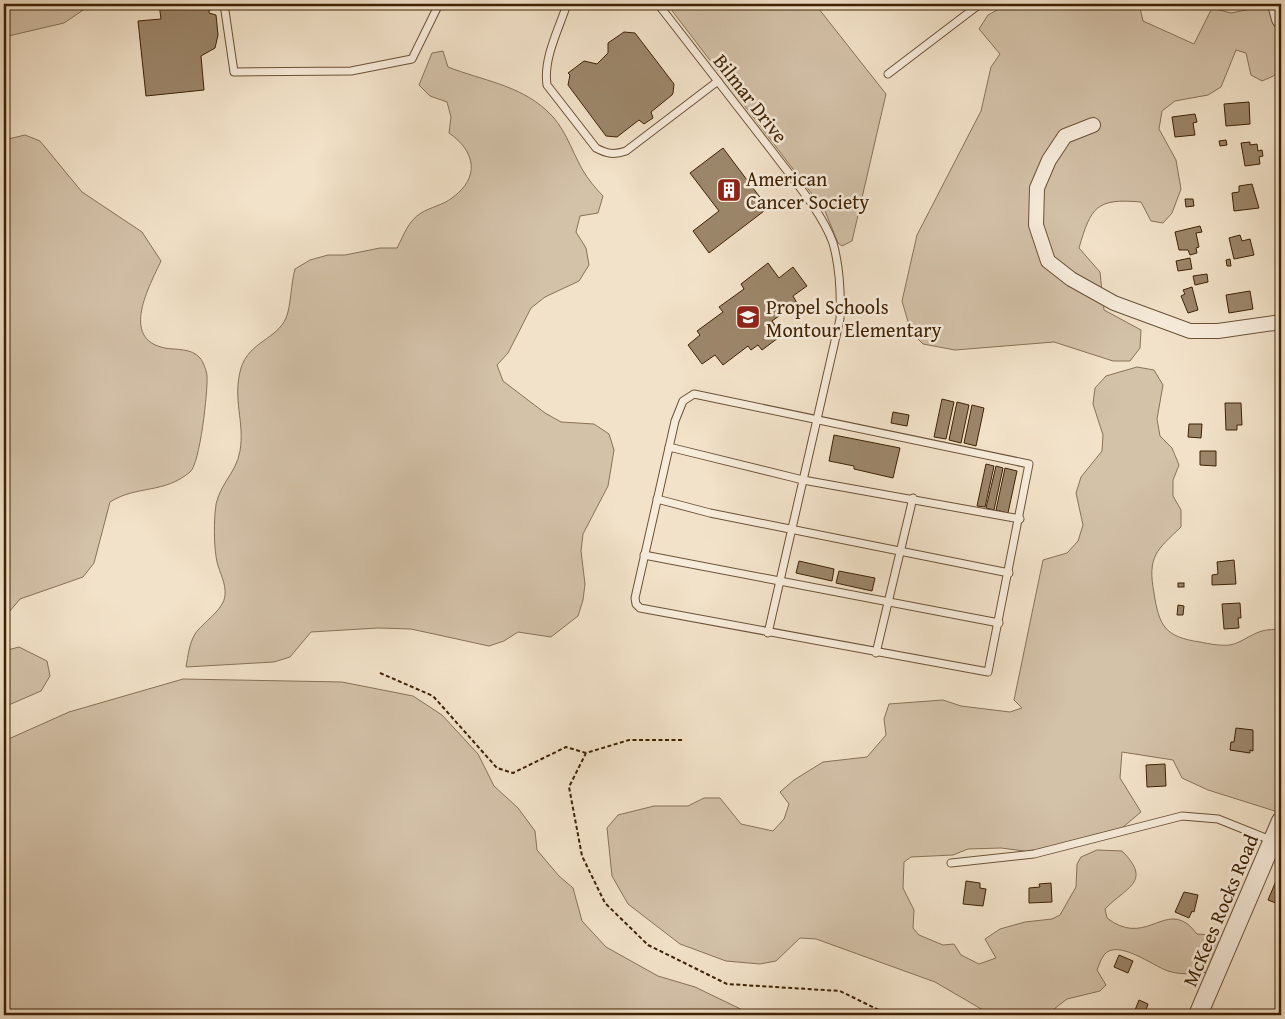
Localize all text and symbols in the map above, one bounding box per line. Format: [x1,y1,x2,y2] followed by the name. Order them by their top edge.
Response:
[707,47,795,149] street label: Bilmar Drive
[746,164,869,216] place label: American Cancer Society
[716,177,742,203] building icon: American Cancer Society
[766,292,941,344] place label: Propel Schools Montour Elementary
[735,304,761,330] school or university icon: Propel Schools Montour Elementary
[1175,829,1265,991] street label: McKees Rocks Road

